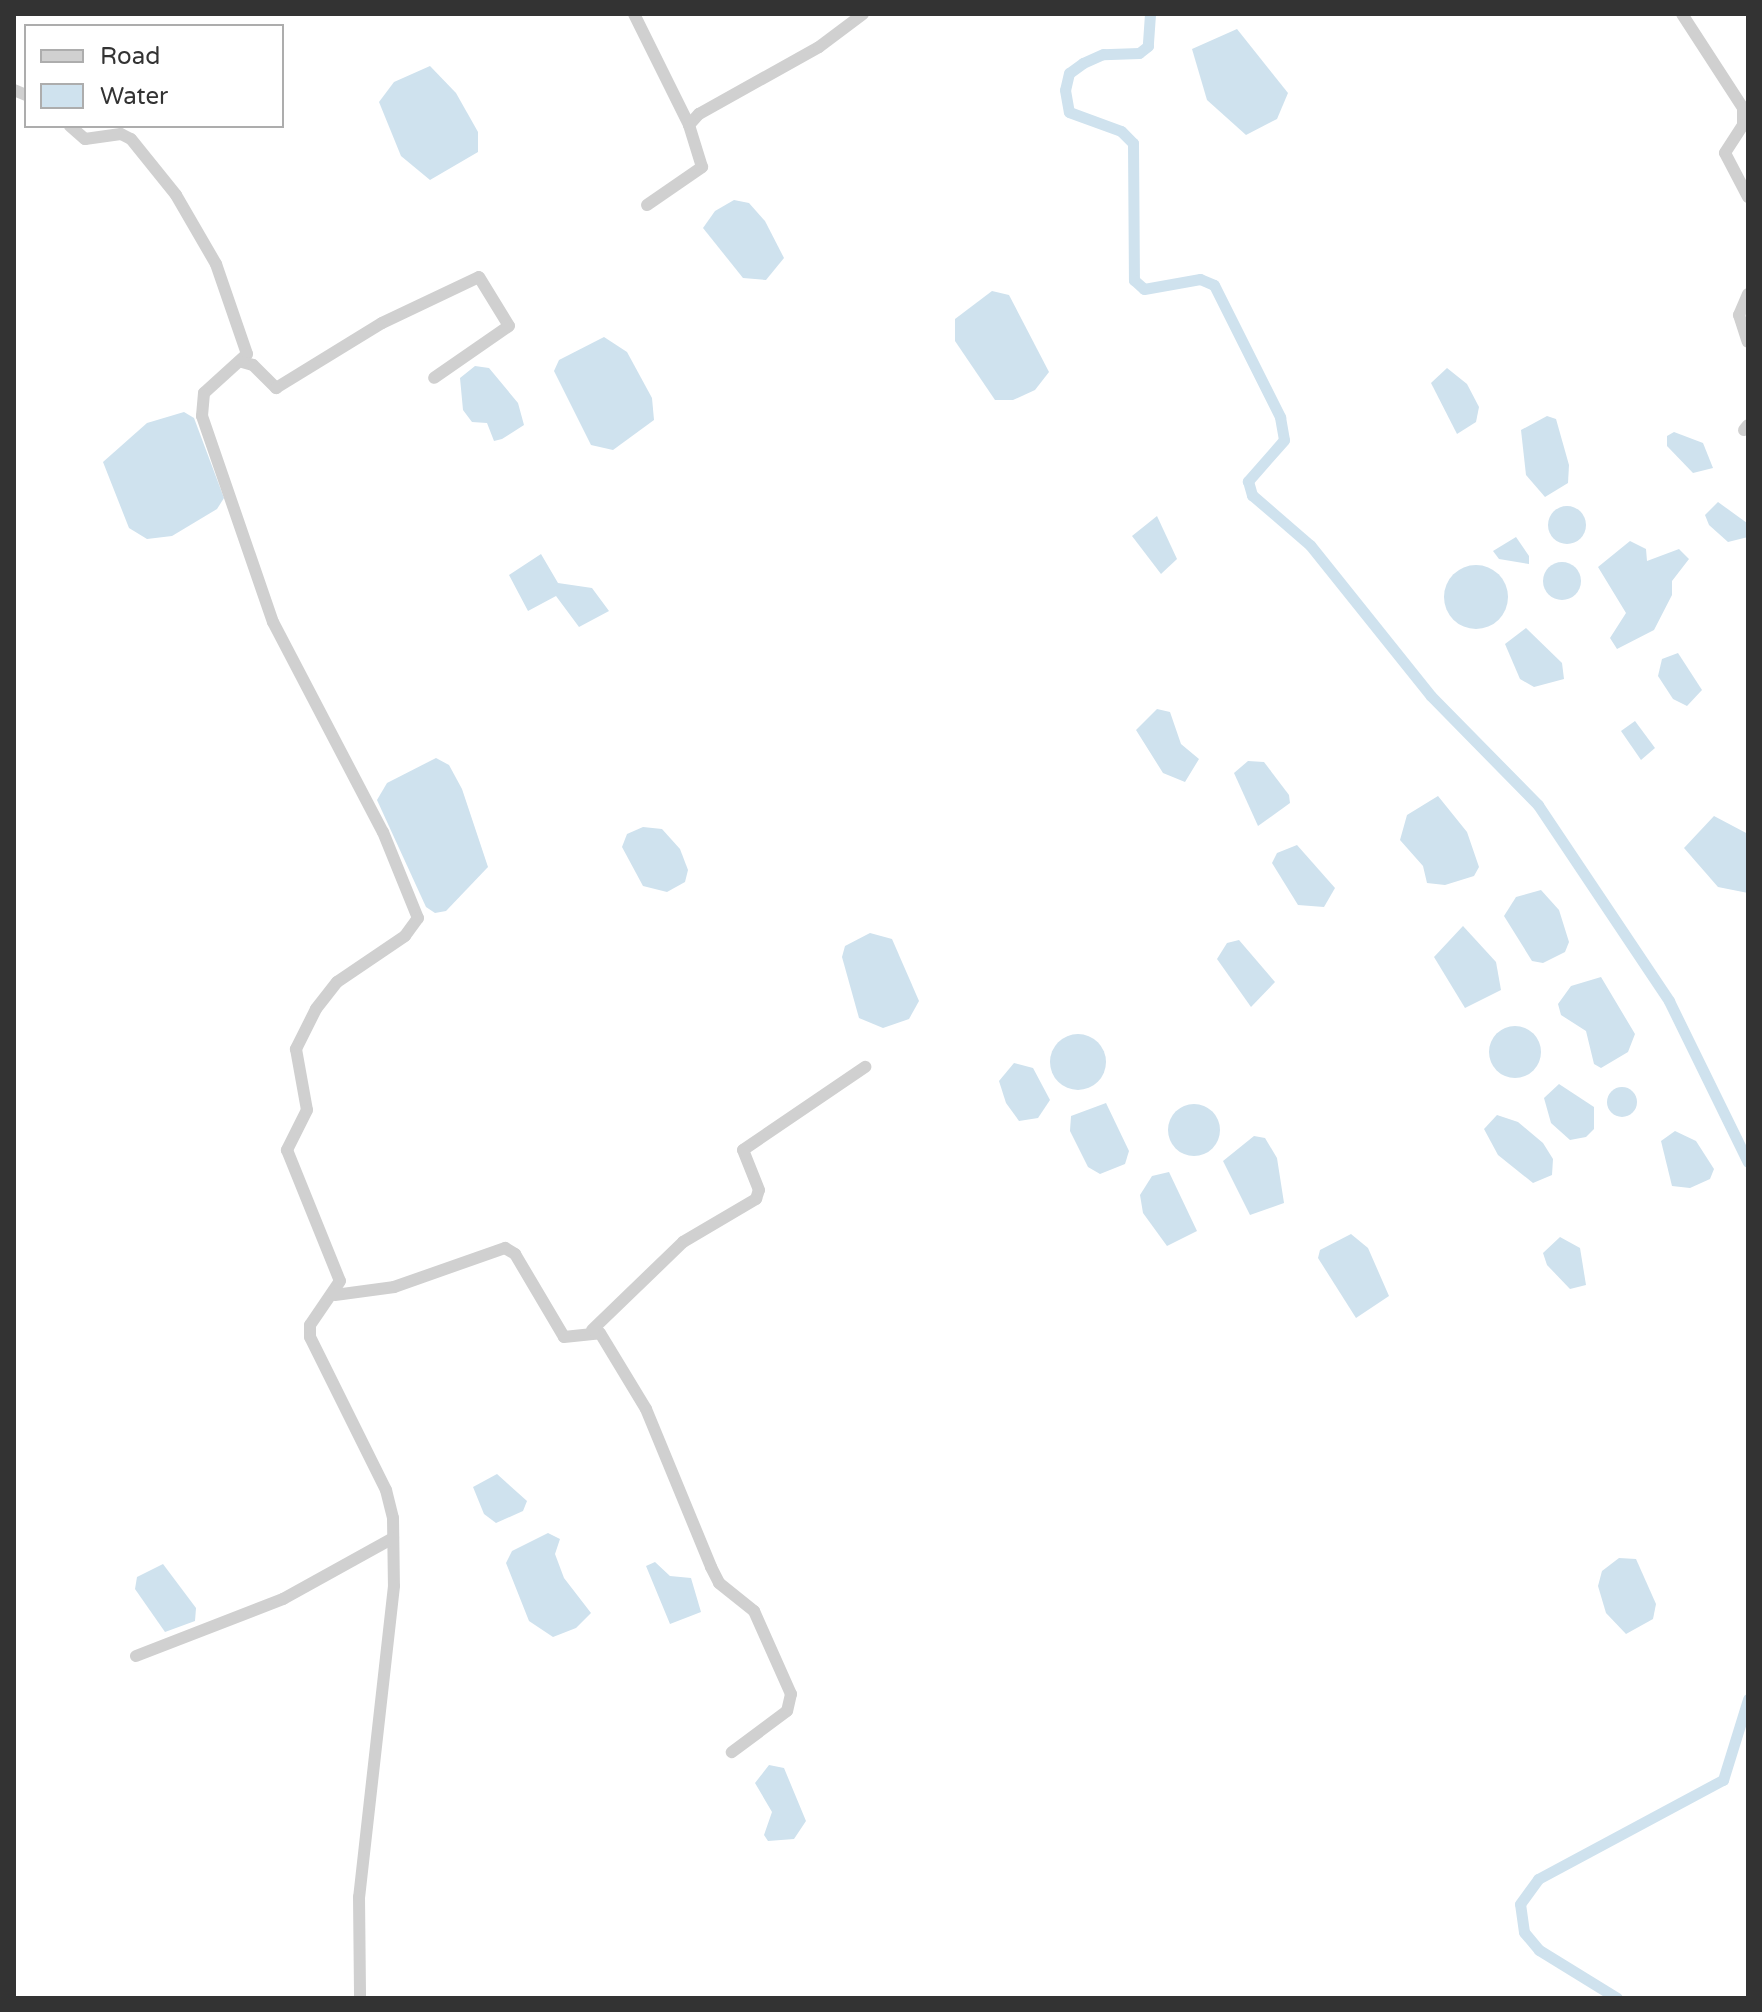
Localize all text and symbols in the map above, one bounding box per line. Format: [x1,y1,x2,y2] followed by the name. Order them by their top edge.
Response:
[24,24,284,128] legend
[100,42,160,71] text: Road
[100,82,168,111] text: Water

